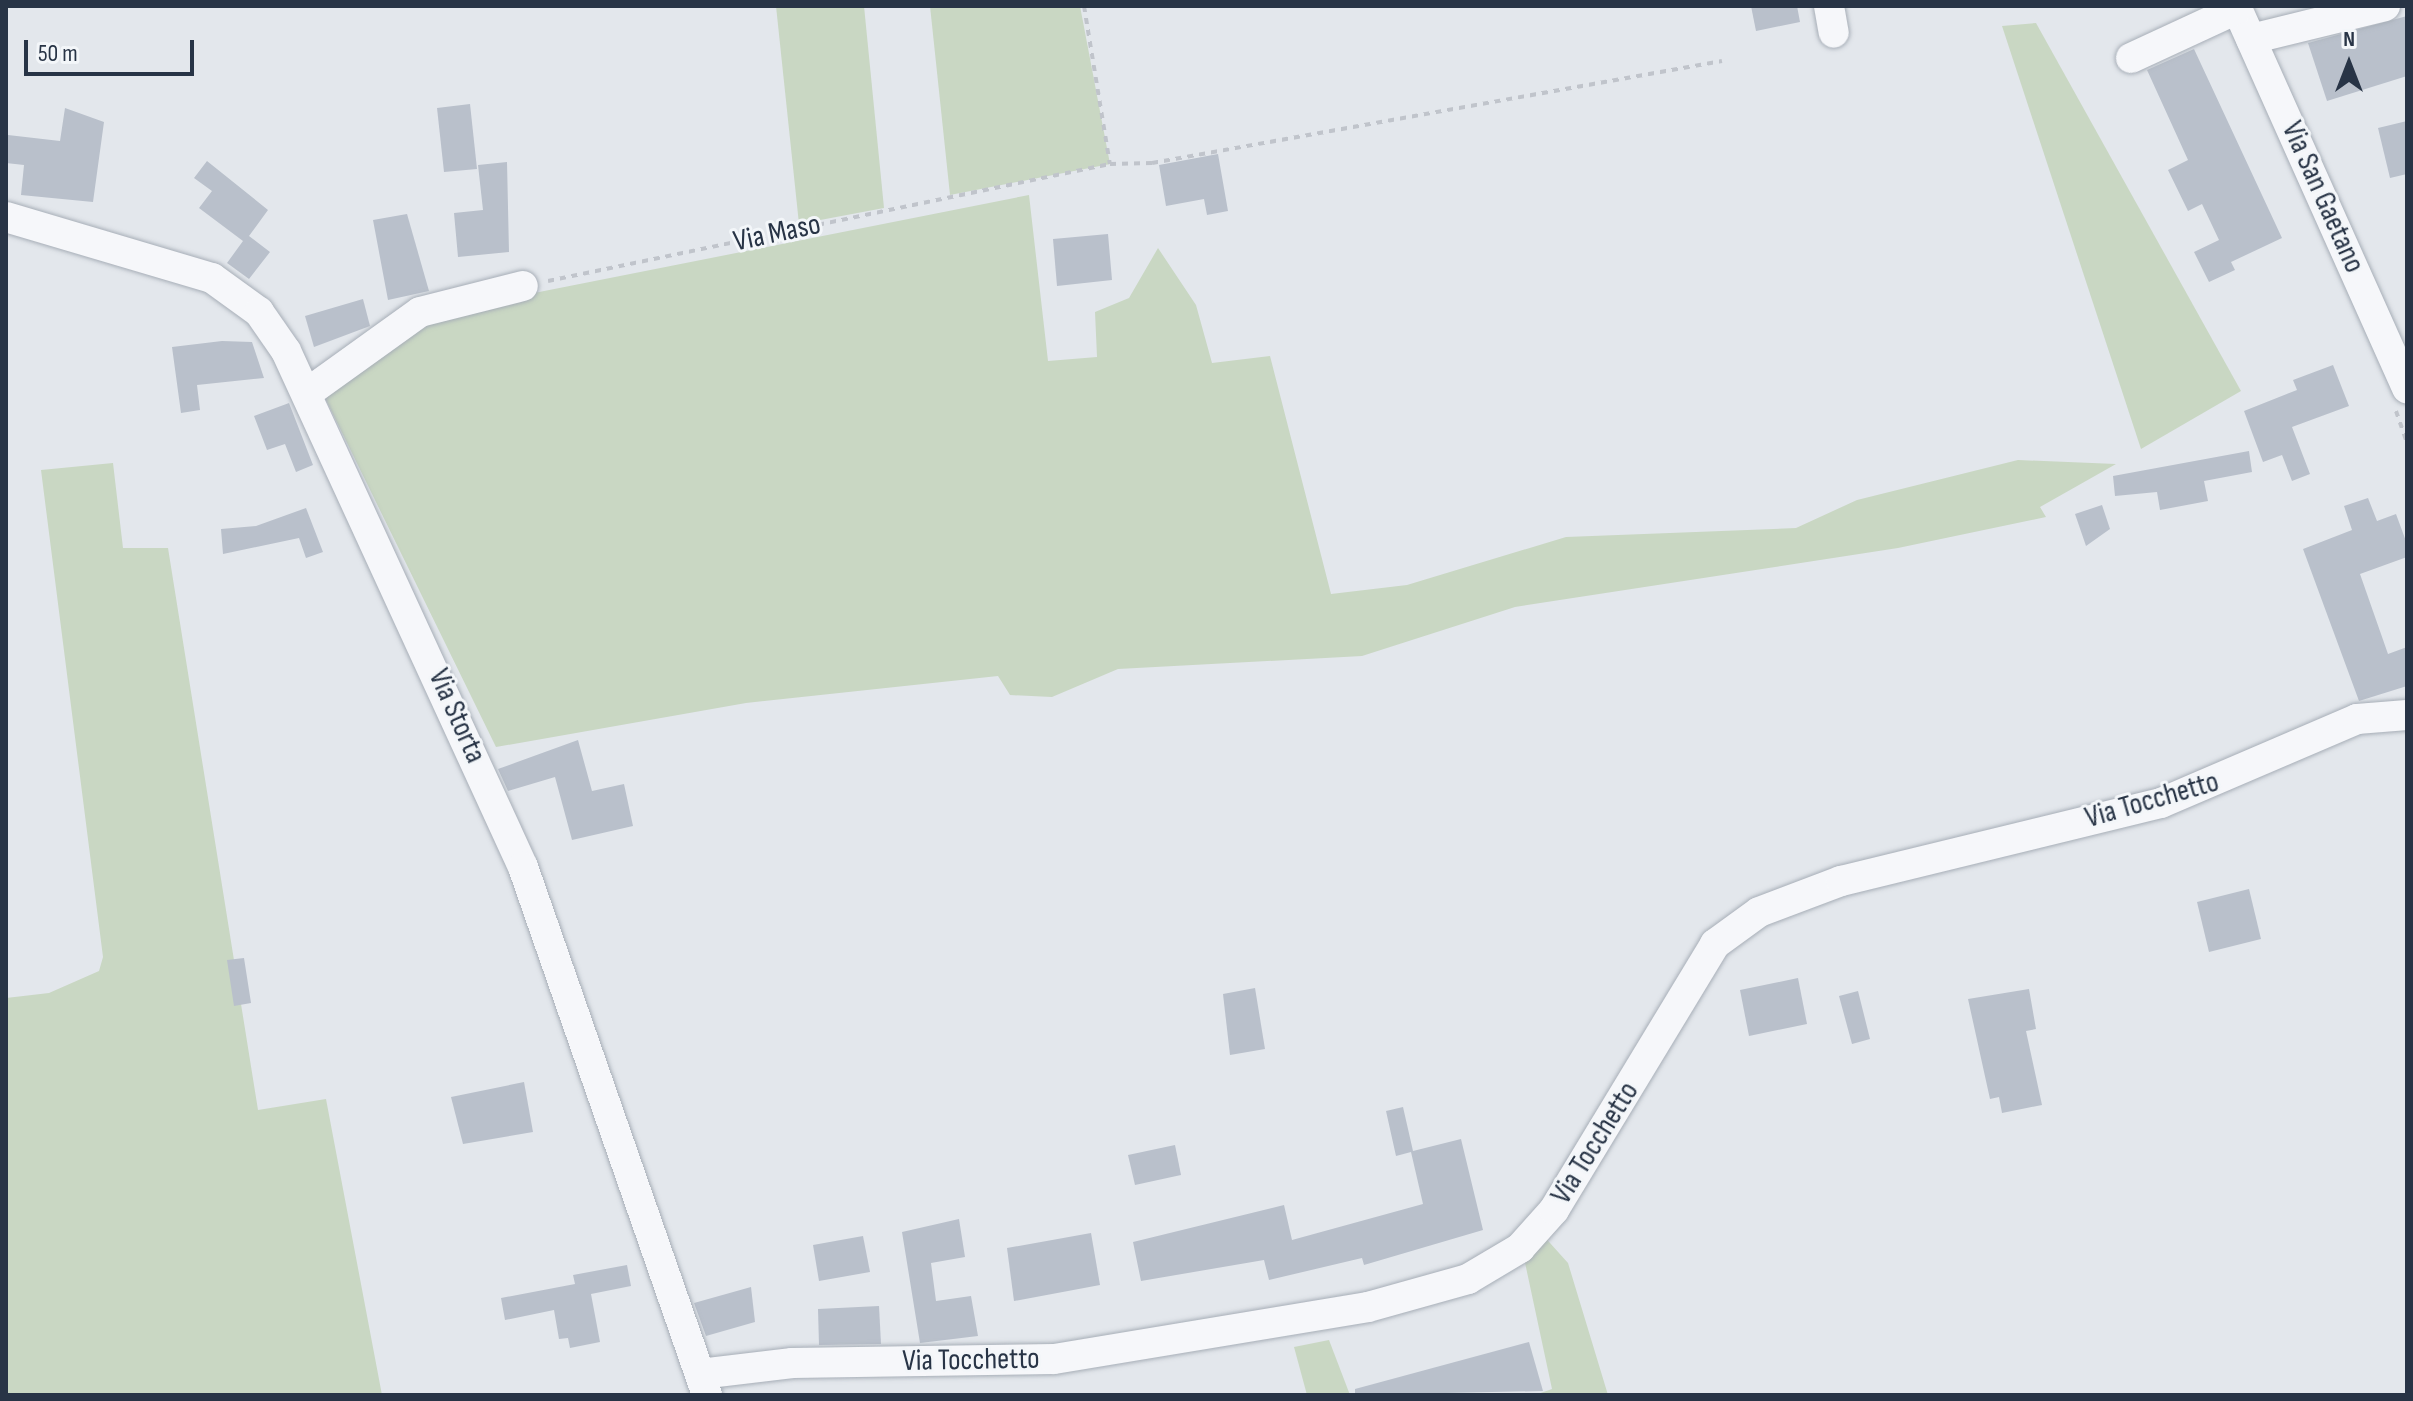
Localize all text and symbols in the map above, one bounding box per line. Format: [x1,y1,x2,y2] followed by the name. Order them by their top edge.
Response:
[28,24,198,74] scale bar
[2309,24,2389,104] north arrow
[2343,26,2355,53] text: N
[38,39,78,68] text: 50 m
[2274,116,2372,278] street label: Via San Gaetano
[730,206,824,260] street label: Via Maso
[420,663,494,769] street label: Via Storta
[2081,764,2223,836] street label: Via Tocchetto
[1543,1075,1647,1211] street label: Via Tocchetto
[902,1341,1040,1379] street label: Via Tocchetto

